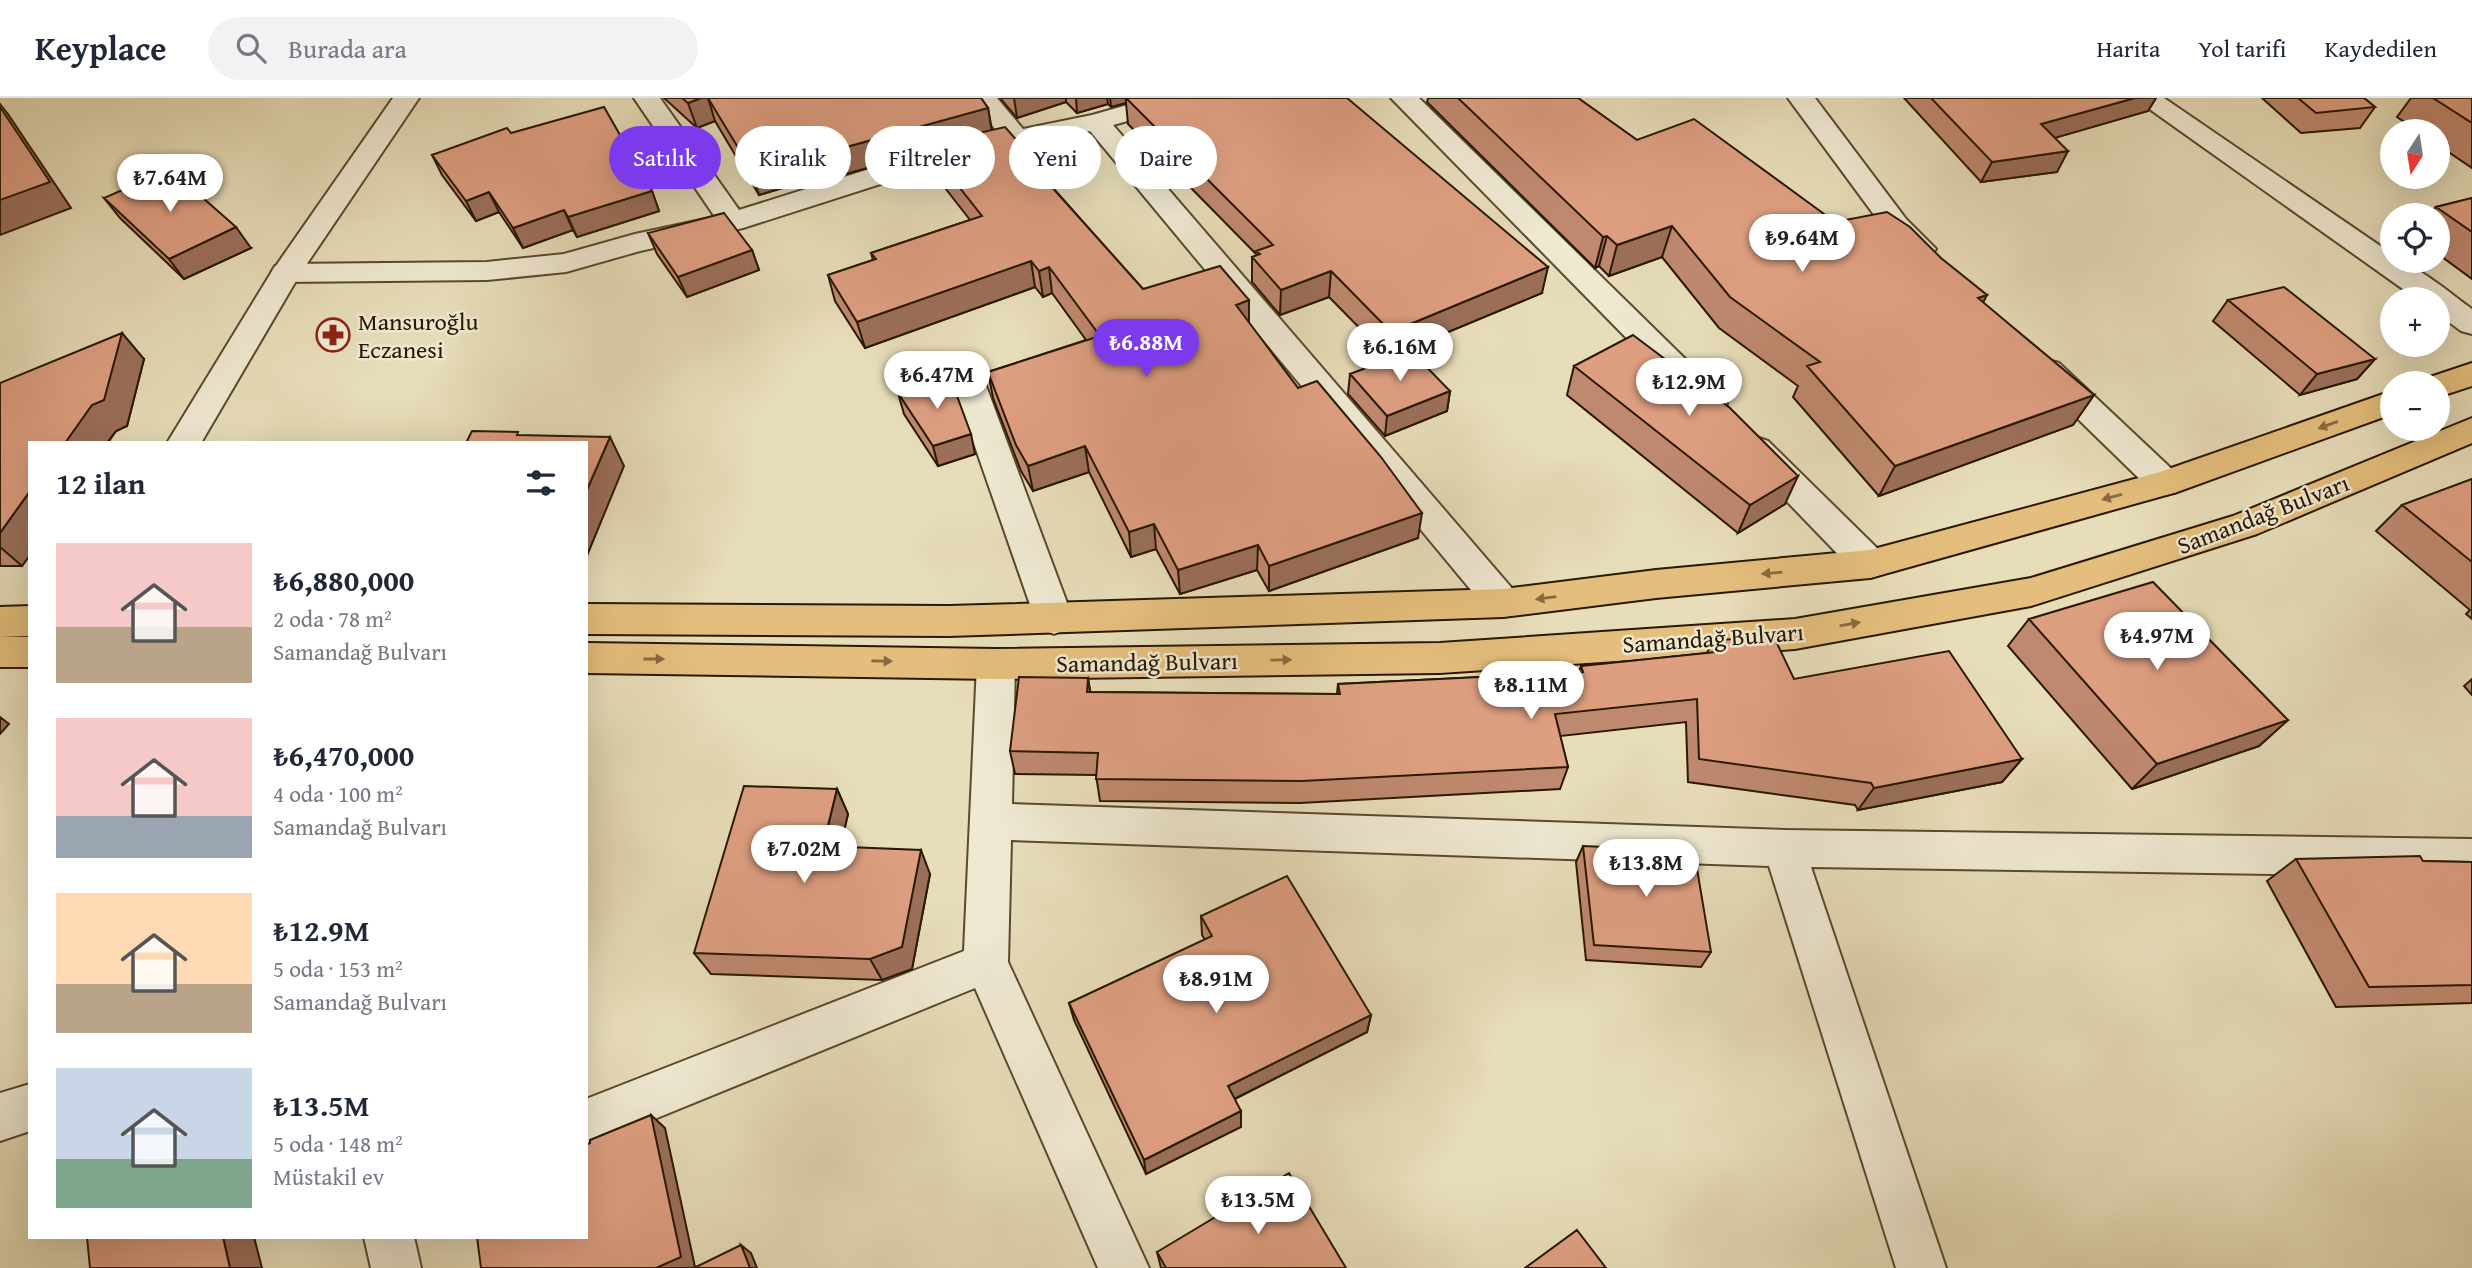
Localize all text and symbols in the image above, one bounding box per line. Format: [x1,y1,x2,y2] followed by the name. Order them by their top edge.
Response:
[208,17,698,80] search box
[35,24,166,72] text: Keyplace
[232,29,270,67] icon: search
[288,29,407,68] text: Burada ara
[2097,31,2160,66] text: Harita
[2198,31,2286,66] text: Yol tarifi
[2324,31,2437,66] text: Kaydedilen
[2380,119,2450,189] north arrow
[2380,119,2450,441] map controls
[609,126,721,189] chip: Satılık
[735,126,851,189] chip: Kiralık
[865,126,995,189] chip: Filtreler
[1009,126,1101,189] chip: Yeni
[1115,126,1217,189] chip: Daire
[113,155,227,214] pin: ₺7.64M
[133,160,207,193] text: ₺7.64M
[2380,203,2450,273] button: locate
[1745,214,1859,274] pin: ₺9.64M
[1765,220,1839,253] text: ₺9.64M
[2380,287,2450,357] button: +
[358,304,478,367] place label: Mansuroğlu Eczanesi
[314,316,352,354] pharmacy icon: Mansuroğlu Eczanesi
[1089,320,1203,379] pin: ₺6.88M
[1343,324,1457,383] pin: ₺6.16M
[1109,325,1183,358] text: ₺6.88M
[1363,329,1437,362] text: ₺6.16M
[880,352,994,411] pin: ₺6.47M
[900,357,974,390] text: ₺6.47M
[1632,358,1746,418] pin: ₺12.9M
[1652,364,1726,397] text: ₺12.9M
[2380,371,2450,441] button: −
[2317,420,2338,431] one-way arrow
[56,461,145,505] text: 12 ilan
[522,464,560,502] icon: filters
[2172,465,2354,563] street label: Samandağ Bulvarı
[2102,493,2123,503] one-way arrow
[273,558,414,602] text: ₺6,880,000
[1761,568,1783,579] one-way arrow
[112,571,196,655] icon: home
[1535,592,1557,603] one-way arrow
[273,602,392,635] text: 2 oda · 78 m²
[2100,612,2214,672] pin: ₺4.97M
[1621,614,1805,662] street label: Samandağ Bulvarı
[2120,618,2194,651] text: ₺4.97M
[1839,619,1861,630] one-way arrow
[273,635,447,668] text: Samandağ Bulvarı
[1056,643,1238,681] street label: Samandağ Bulvarı
[644,653,666,665] one-way arrow
[1270,654,1292,666] one-way arrow
[871,655,893,667] one-way arrow
[1474,662,1588,721] pin: ₺8.11M
[1494,667,1568,700] text: ₺8.11M
[273,733,414,777] text: ₺6,470,000
[112,746,196,830] icon: home
[273,777,403,810] text: 4 oda · 100 m²
[273,810,447,843] text: Samandağ Bulvarı
[747,826,861,885] pin: ₺7.02M
[767,831,841,864] text: ₺7.02M
[1589,840,1703,899] pin: ₺13.8M
[1609,845,1683,878] text: ₺13.8M
[273,908,369,952] text: ₺12.9M
[112,921,196,1005] icon: home
[273,952,403,985] text: 5 oda · 153 m²
[1159,956,1273,1015] pin: ₺8.91M
[1179,961,1253,994] text: ₺8.91M
[273,985,447,1018] text: Samandağ Bulvarı
[273,1083,369,1127] text: ₺13.5M
[112,1096,196,1180] icon: home
[273,1127,403,1160] text: 5 oda · 148 m²
[273,1160,384,1193] text: Müstakil ev
[1201,1176,1315,1236] pin: ₺13.5M
[1221,1182,1295,1215] text: ₺13.5M

